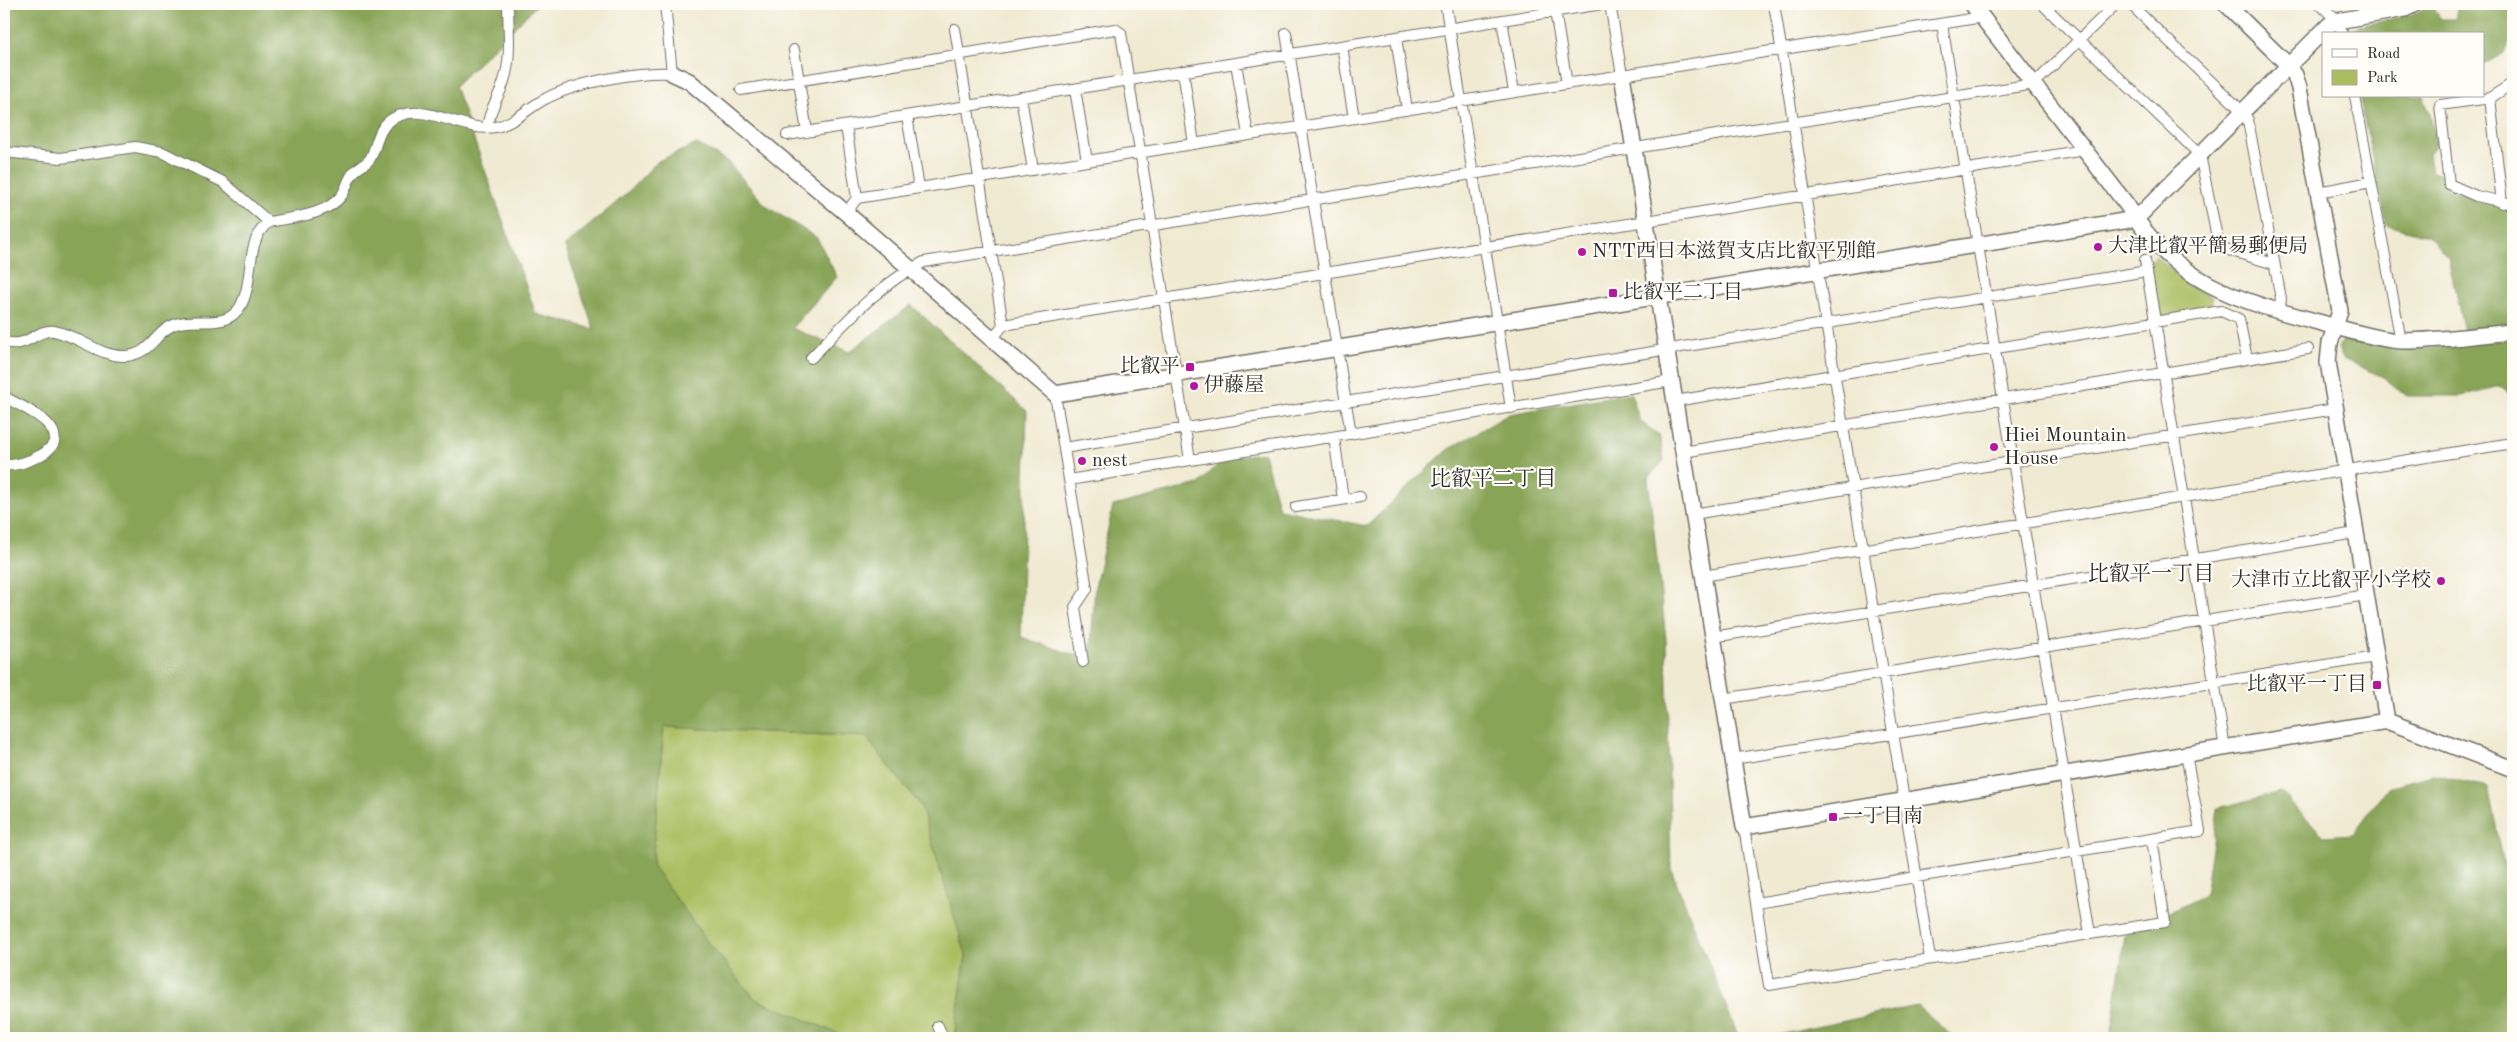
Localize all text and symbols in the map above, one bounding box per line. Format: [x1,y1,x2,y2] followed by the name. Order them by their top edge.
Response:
[2322,32,2484,98] legend
[2367,47,2401,62] text: Road
[2367,71,2398,86] text: Park
[2108,235,2308,257] place label: 大津比叡平簡易郵便局
[1592,240,1876,262] place label: NTT西日本滋賀支店比叡平別館
[2092,241,2104,253] marker: 大津比叡平簡易郵便局
[1576,246,1588,258] marker: NTT西日本滋賀支店比叡平別館
[1623,281,1743,303] place label: 比叡平二丁目
[1607,287,1619,299] marker: 比叡平二丁目
[1120,355,1180,377] place label: 比叡平
[1184,361,1196,373] marker: 比叡平
[1204,374,1264,396] place label: 伊藤屋
[1188,380,1200,392] marker: 伊藤屋
[2004,426,2127,469] place label: Hiei Mountain House
[1988,441,2000,453] marker: Hiei Mountain House
[1092,451,1128,471] place label: nest
[1076,455,1088,467] marker: nest
[1430,467,1556,490] district label: 比叡平二丁目
[2088,562,2214,585] district label: 比叡平一丁目
[2231,569,2431,591] place label: 大津市立比叡平小学校
[2435,575,2447,587] marker: 大津市立比叡平小学校
[2247,673,2367,695] place label: 比叡平一丁目
[2371,679,2383,691] marker: 比叡平一丁目
[1843,805,1923,827] place label: 一丁目南
[1827,811,1839,823] marker: 一丁目南

